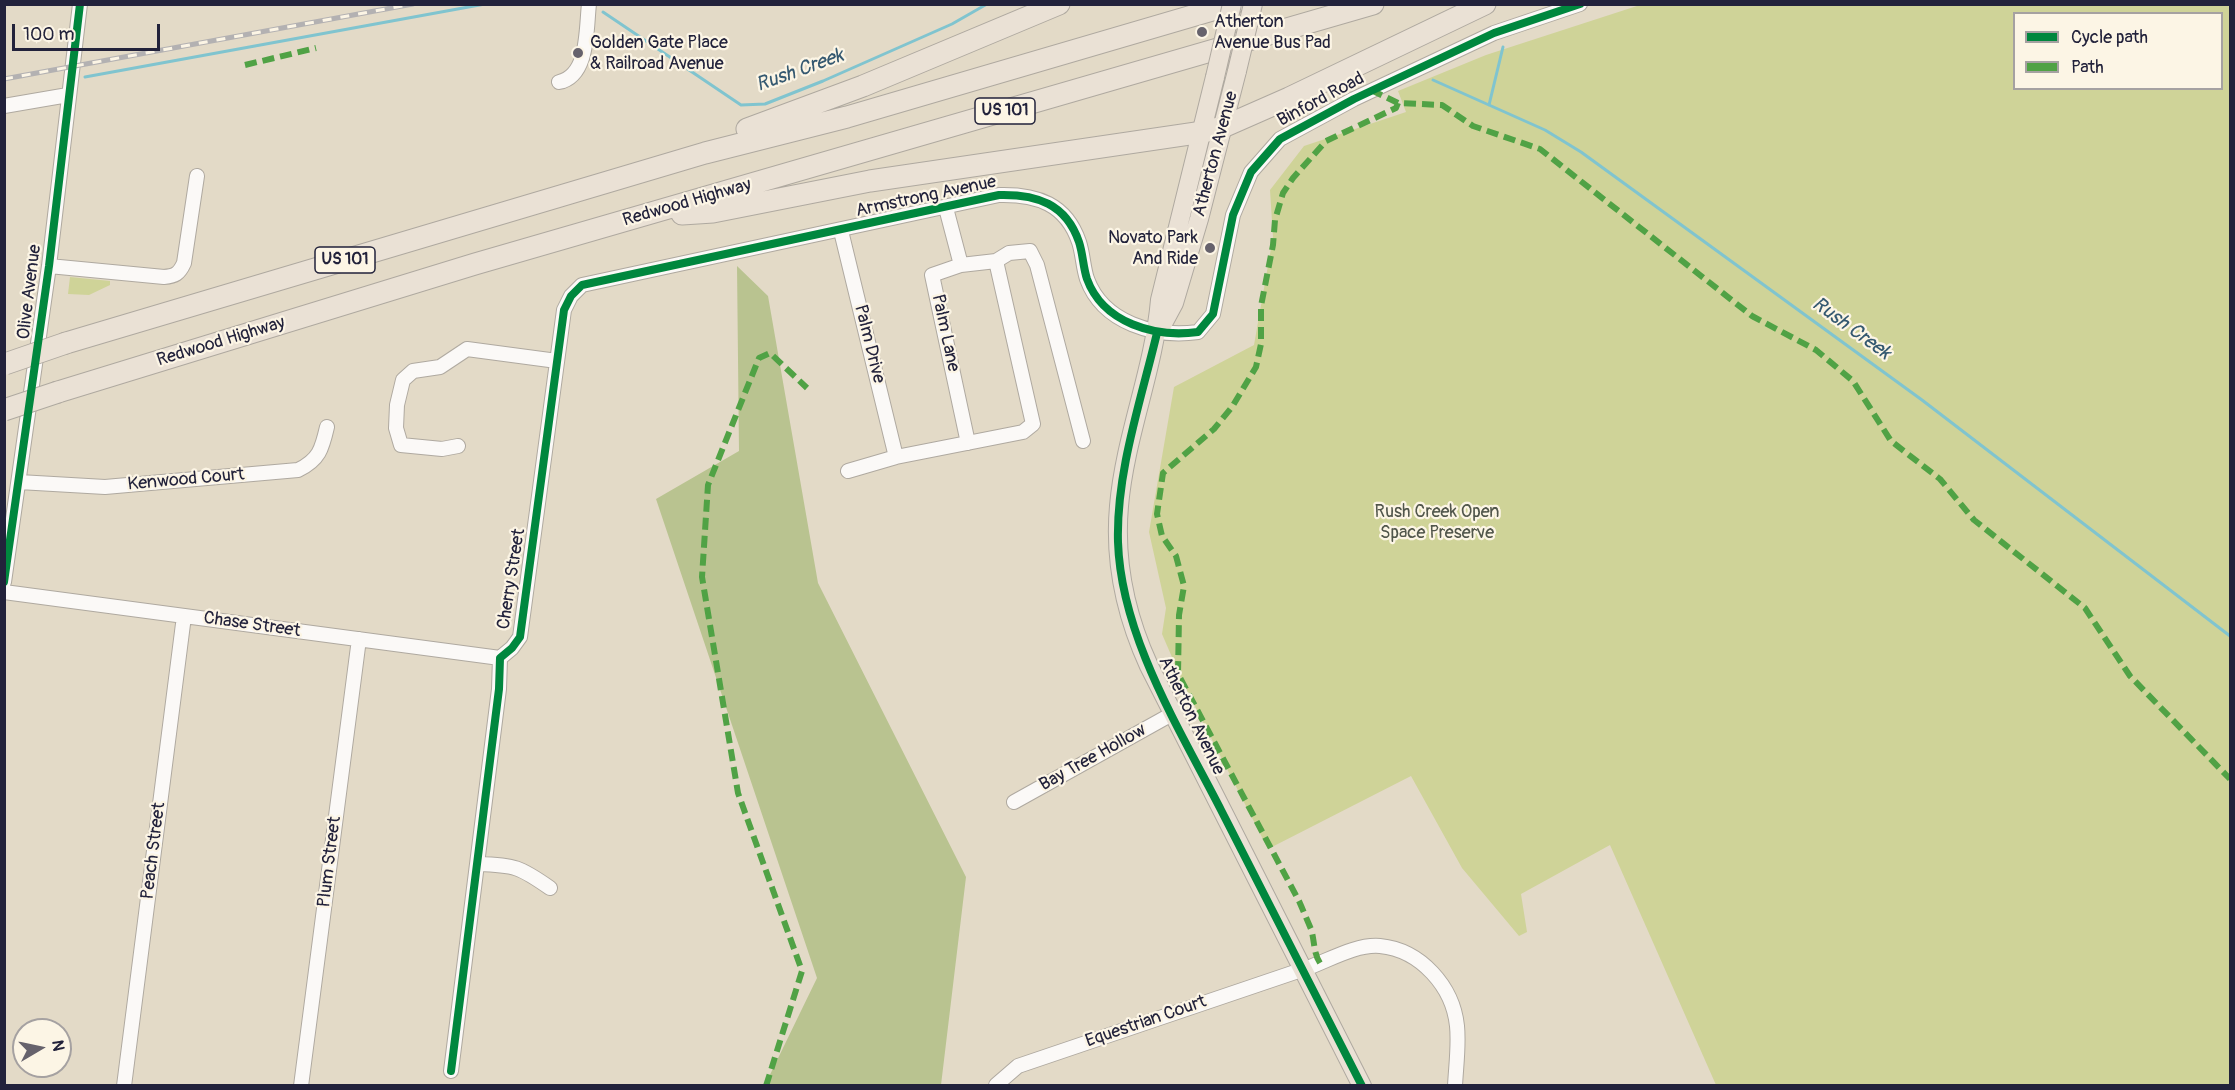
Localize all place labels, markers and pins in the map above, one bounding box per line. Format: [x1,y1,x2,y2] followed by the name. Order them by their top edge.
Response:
[1214,11,1331,54] place label: Atherton Avenue Bus Pad
[1195,25,1209,39] marker: Atherton Avenue Bus Pad
[590,32,728,74] place label: Golden Gate Place & Railroad Avenue
[571,46,585,60] marker: Golden Gate Place & Railroad Avenue
[1108,227,1198,270] place label: Novato Park And Ride
[1203,241,1217,255] marker: Novato Park And Ride

